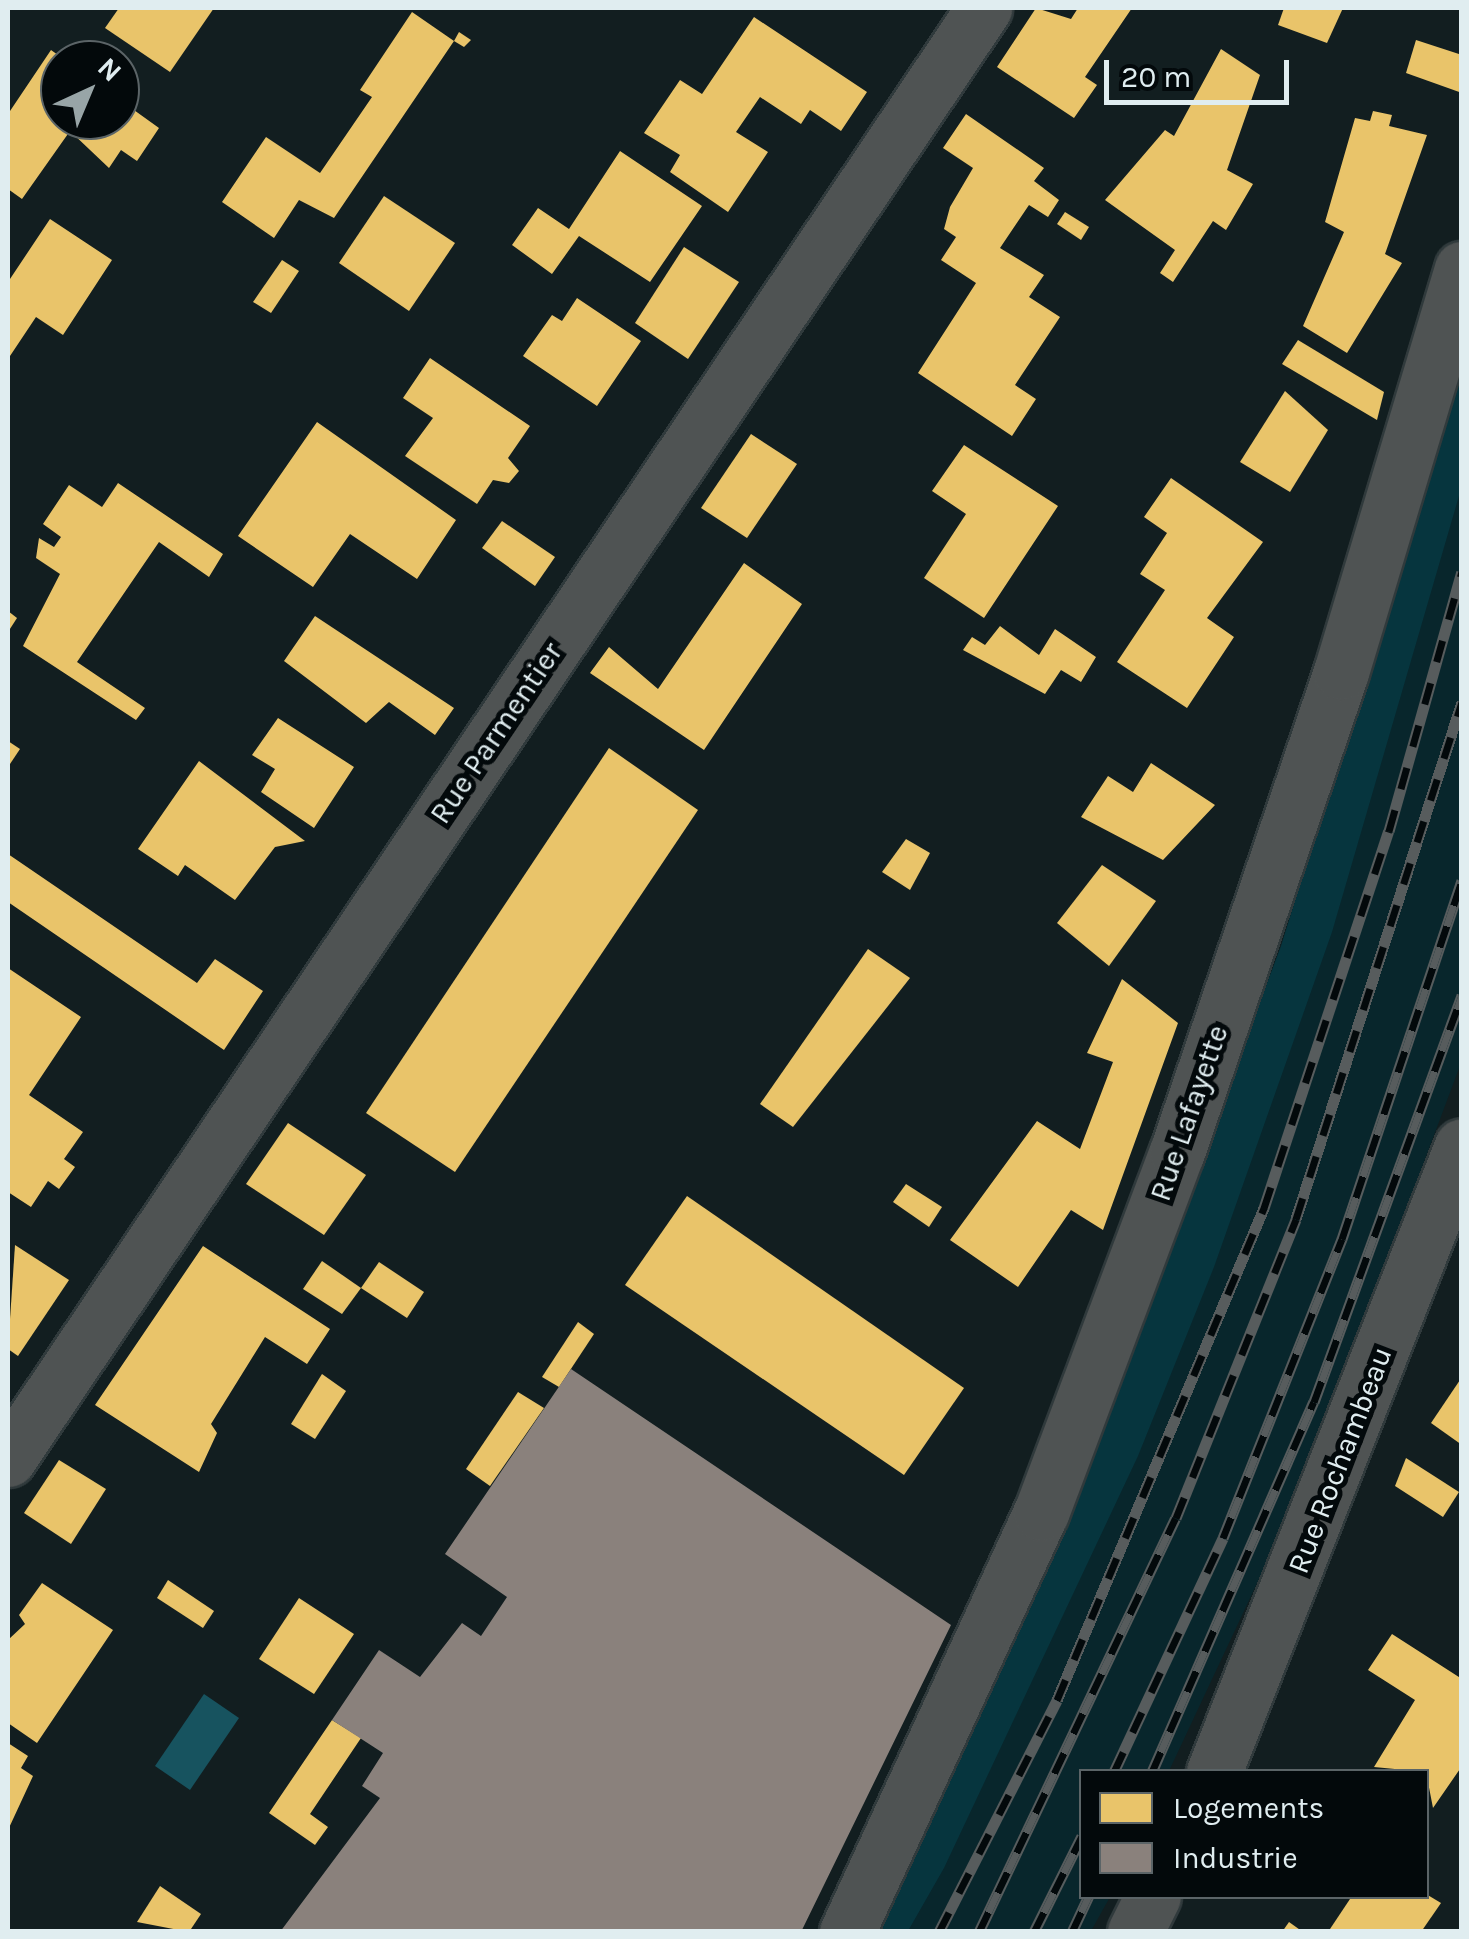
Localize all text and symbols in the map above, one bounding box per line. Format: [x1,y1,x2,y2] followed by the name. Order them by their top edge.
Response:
[40,40,140,140] north arrow
[1109,40,1294,102] scale bar
[91,51,128,88] text: N
[1121,59,1191,95] text: 20 m
[422,635,570,831] street label: Rue Parmentier
[1142,1020,1236,1206] street label: Rue Lafayette
[1280,1342,1400,1578] street label: Rue Rochambeau
[1079,1769,1429,1899] legend
[1173,1790,1324,1826] text: Logements
[1173,1840,1298,1876] text: Industrie

